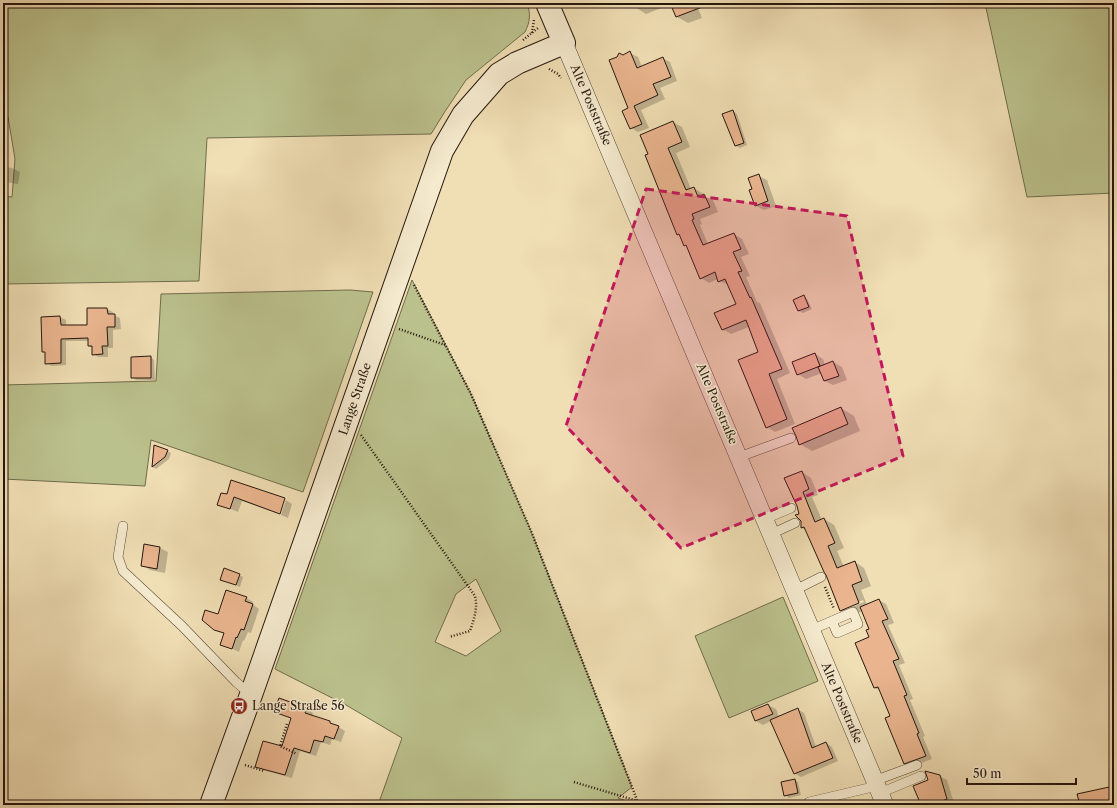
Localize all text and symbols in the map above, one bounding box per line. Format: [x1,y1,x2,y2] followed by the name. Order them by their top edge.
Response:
[567,61,615,148] street label: Alte Poststraße
[335,360,374,437] street label: Lange Straße
[693,360,741,447] street label: Alte Poststraße
[818,659,866,746] street label: Alte Poststraße
[229,696,249,716] bus stop icon: Lange Straße 56
[252,698,344,713] place label: Lange Straße 56
[967,760,1076,786] scale bar
[973,766,1002,781] text: 50 m

